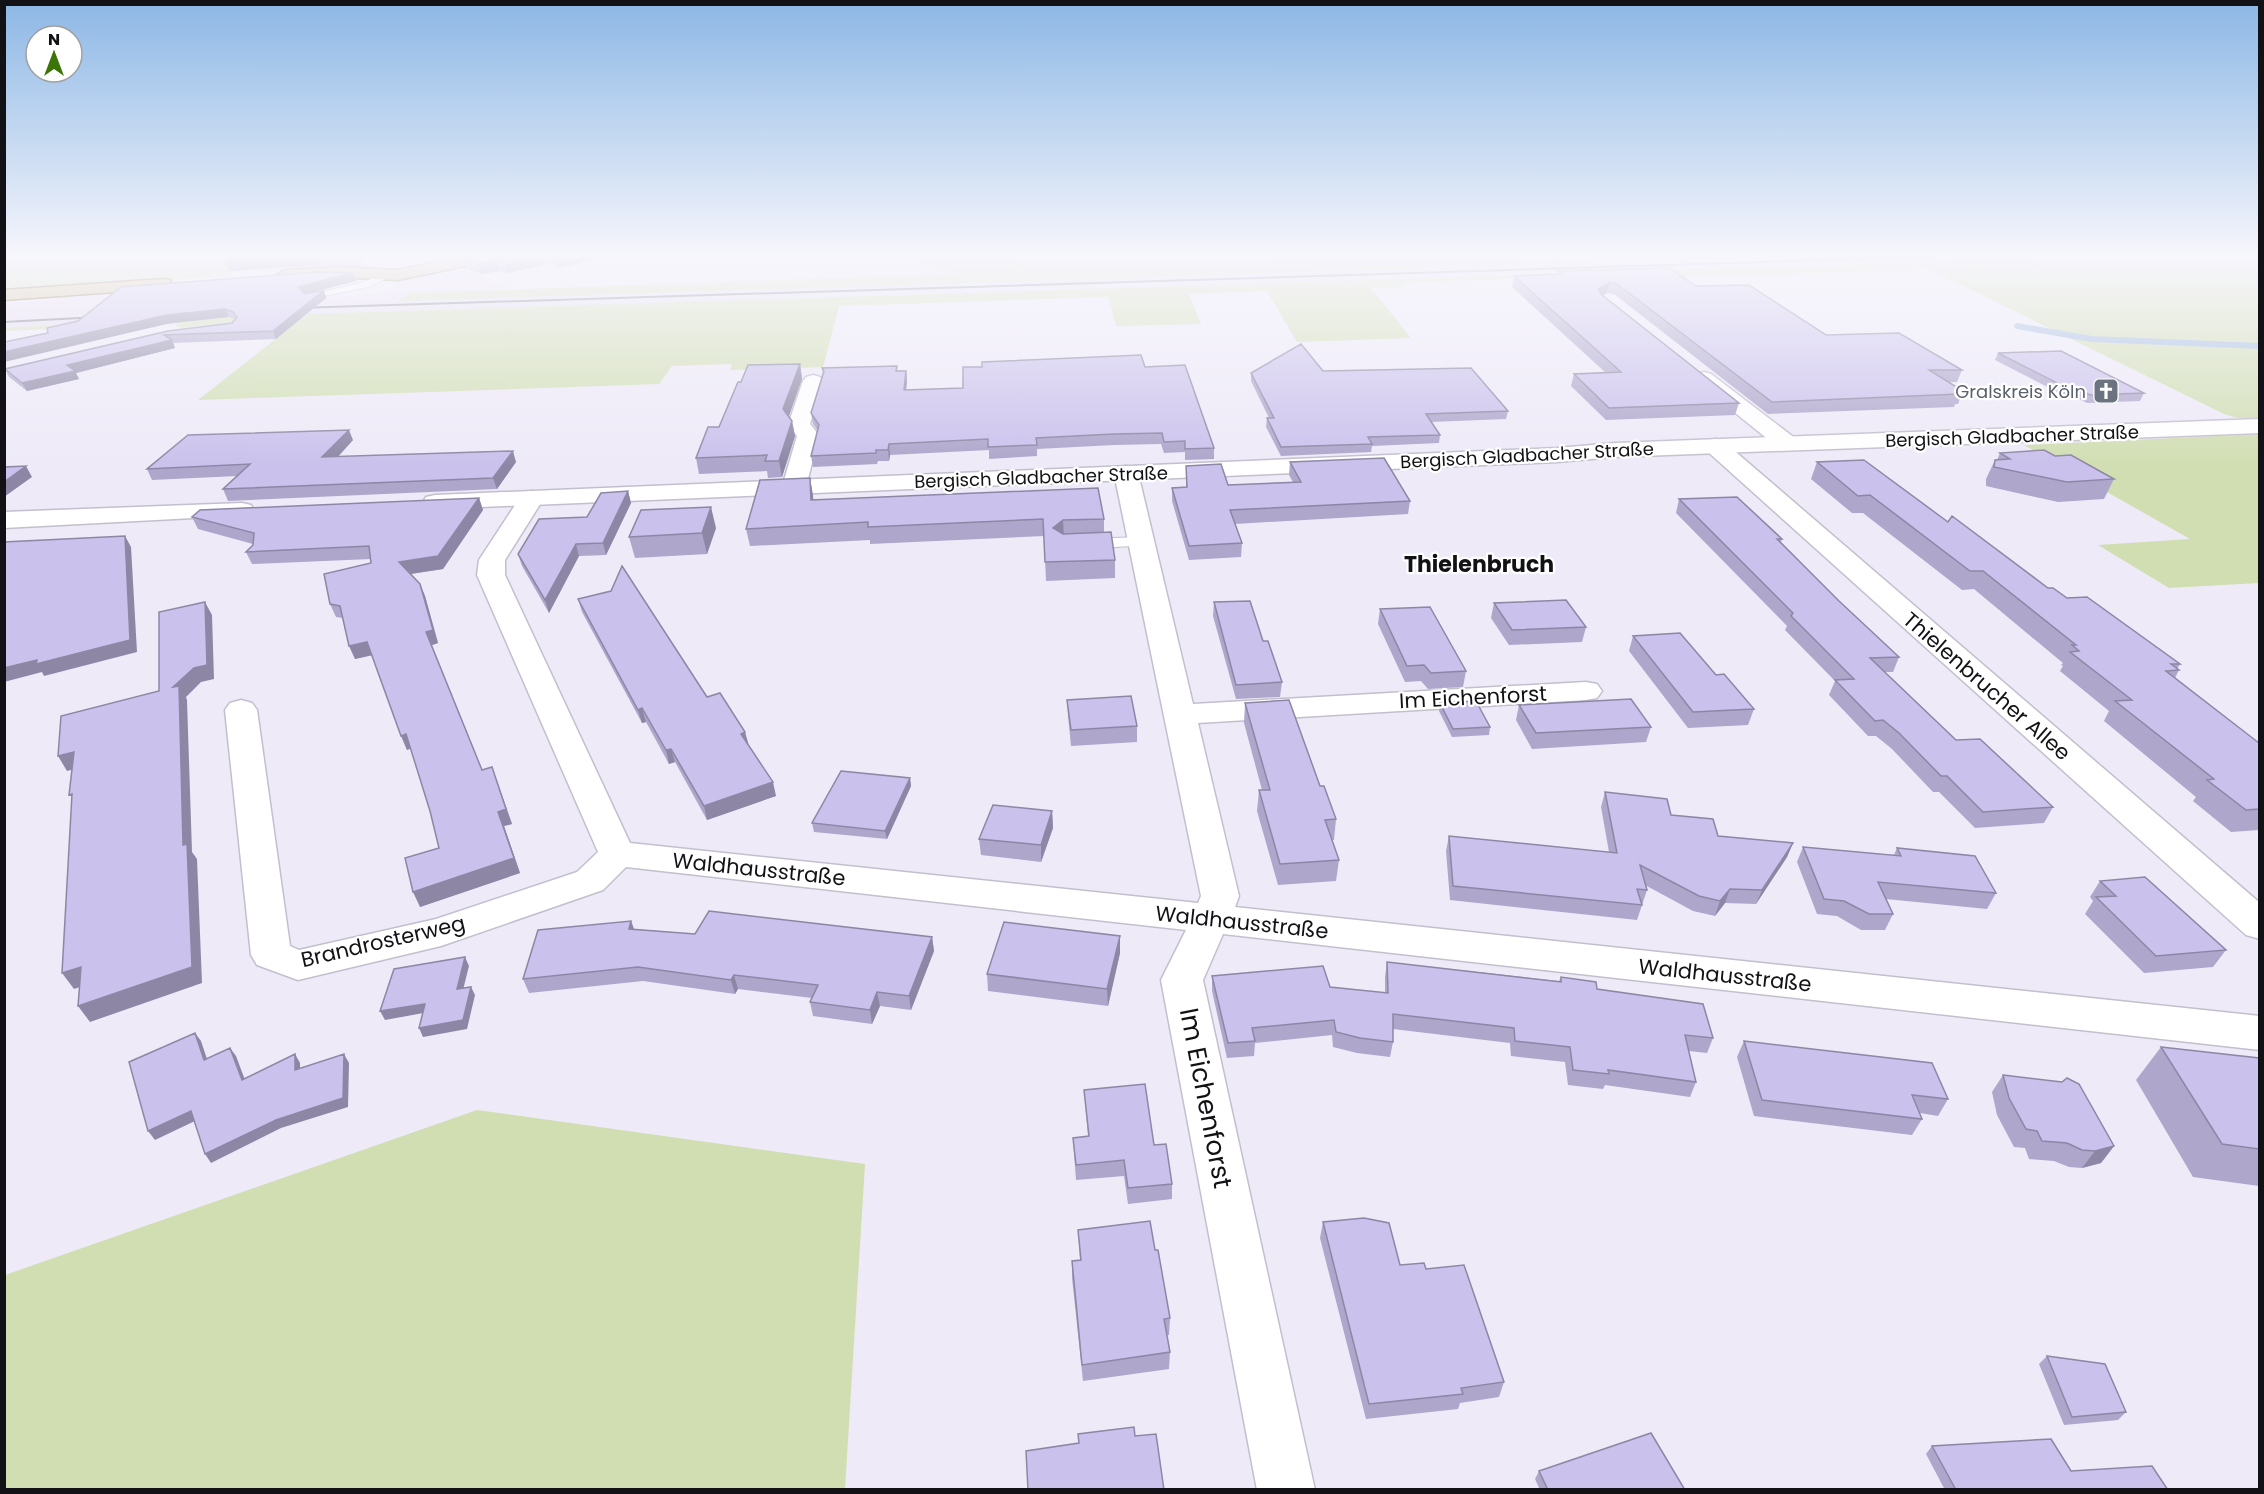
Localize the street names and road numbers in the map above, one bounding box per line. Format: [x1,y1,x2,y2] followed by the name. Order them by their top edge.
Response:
[1885,419,2139,453] street label: Bergisch Gladbacher Straße
[1400,436,1654,474] street label: Bergisch Gladbacher Straße
[914,460,1168,494] street label: Bergisch Gladbacher Straße
[1897,605,2077,767] street label: Thielenbrucher Allee
[1398,679,1548,715] street label: Im Eichenforst
[671,845,847,893] street label: Waldhausstraße
[1154,898,1330,946] street label: Waldhausstraße
[298,908,468,974] street label: Brandrosterweg
[1637,951,1813,999] street label: Waldhausstraße
[1171,1005,1241,1191] street label: Im Eichenforst

